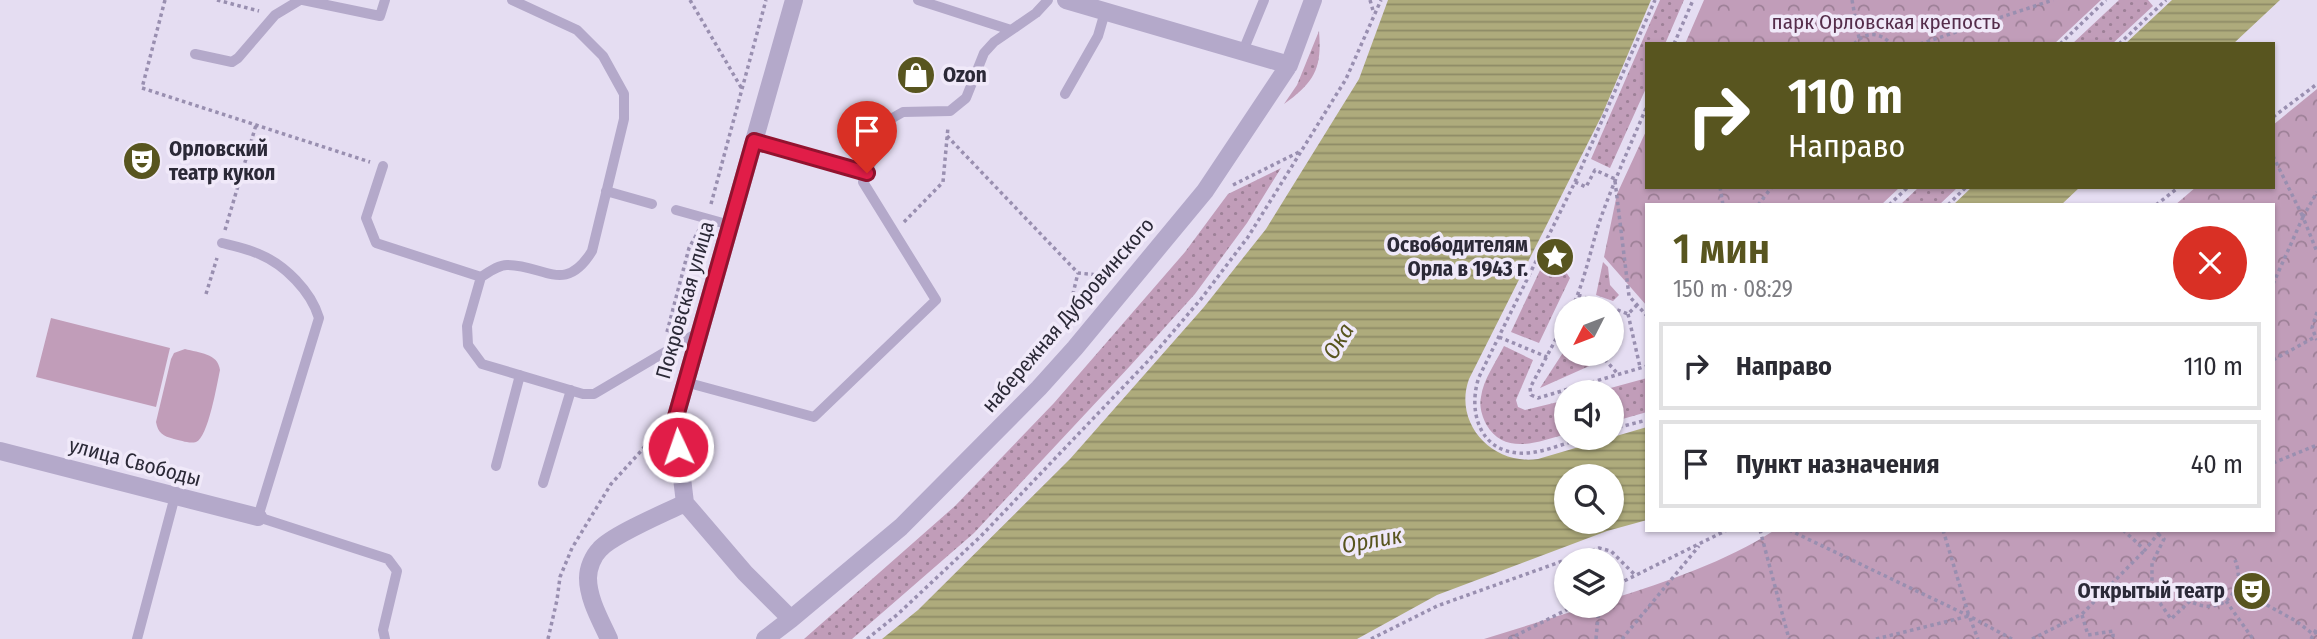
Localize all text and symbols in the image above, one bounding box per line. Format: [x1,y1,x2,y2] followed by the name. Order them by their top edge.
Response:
[1772,9,2001,35] park label: парк Орловская крепость
[895,54,937,96] shop icon: Ozon
[943,62,987,88] place label: Ozon
[1788,67,1903,126] text: 110 m
[1673,70,1764,161] icon: right
[837,101,897,173] pin
[848,112,886,150] icon: arrive
[1788,127,1905,165] text: Направо
[169,136,275,186] place label: Орловский театр кукол
[121,140,163,182] theatre icon: Орловский театр кукол
[976,212,1160,418] street label: набережная Дубровинского
[650,218,720,382] street label: Покровская улица
[1673,224,1770,274] text: 1 мин
[2173,226,2247,300] button: close
[1387,232,1528,282] place label: Освободителям Орла в 1943 г.
[1534,236,1576,278] place icon: Освободителям Орла в 1943 г.
[1673,275,1793,303] text: 150 m · 08:29
[1554,296,1624,366] north arrow
[1554,296,1624,618] map controls
[1316,318,1360,364] water label: Ока
[1677,347,1715,385] icon: right
[1736,351,1832,382] text: Направо
[2183,351,2243,382] text: 110 m
[1554,380,1624,450] button: sound
[641,410,715,484] position arrow
[66,432,204,492] street label: улица Свободы
[1677,445,1715,483] icon: arrive
[1736,449,1940,480] text: Пункт назначения
[2191,449,2243,480] text: 40 m
[1554,464,1624,534] button: search
[1339,521,1405,559] water label: Орлик
[1554,548,1624,618] button: layers
[2231,570,2273,612] theatre icon: Открытый театр
[2077,578,2225,604] place label: Открытый театр

